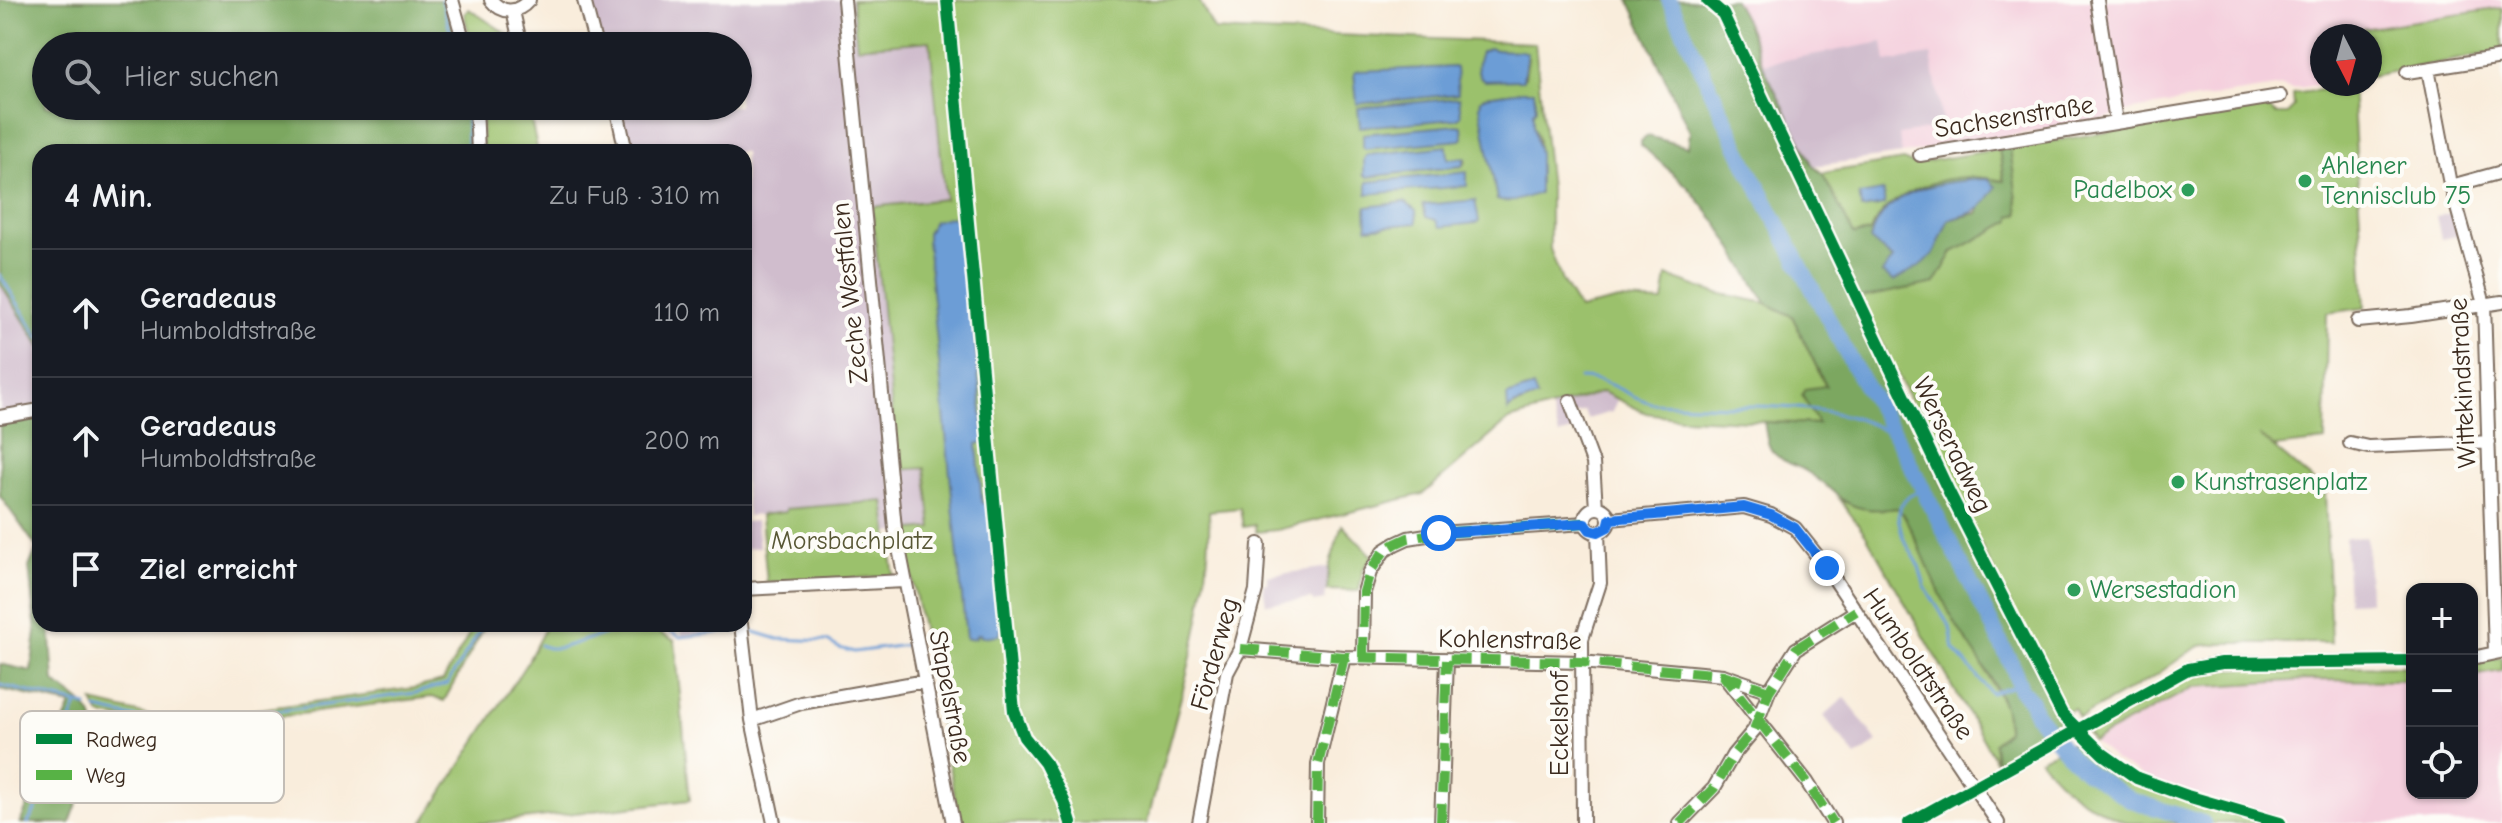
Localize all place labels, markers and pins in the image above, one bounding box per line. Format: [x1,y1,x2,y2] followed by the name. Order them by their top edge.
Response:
[2321,151,2471,211] place label: Ahlener Tennisclub 75
[2296,172,2314,190] marker: Ahlener Tennisclub 75
[2073,175,2173,205] place label: Padelbox
[2179,181,2197,199] marker: Padelbox
[2194,467,2368,497] place label: Kunstrasenplatz
[2169,473,2187,491] marker: Kunstrasenplatz
[2090,575,2237,605] place label: Wersestadion
[2065,581,2083,599] marker: Wersestadion

